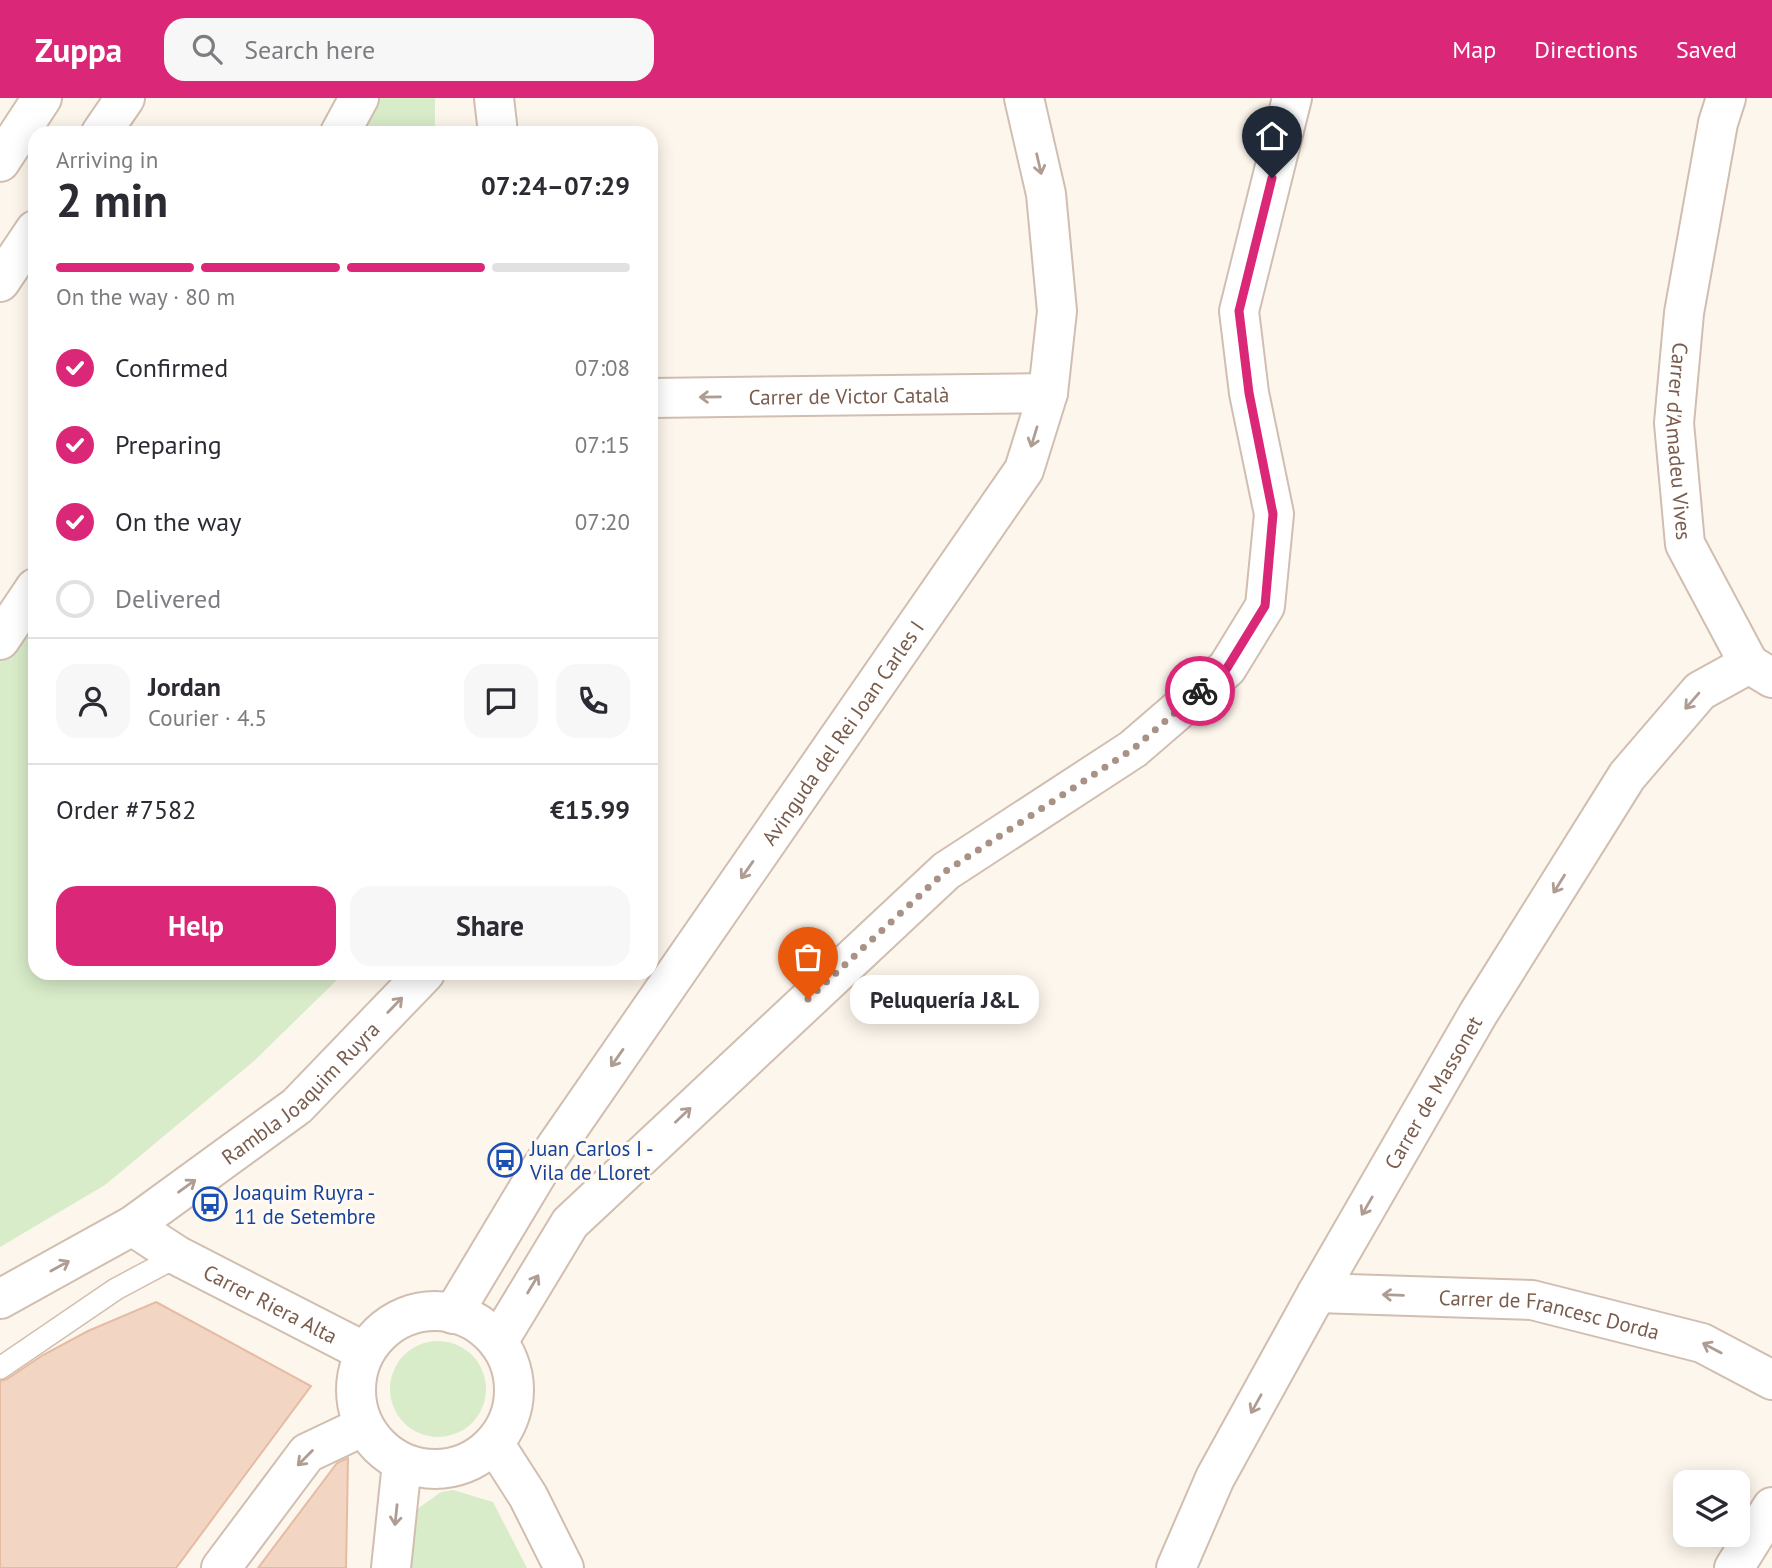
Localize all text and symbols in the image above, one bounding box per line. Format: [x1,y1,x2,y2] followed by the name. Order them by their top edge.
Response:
[164,18,654,81] search box
[35,28,122,71] text: Zuppa
[188,30,226,68] icon: search
[244,33,375,66] text: Search here
[1452,34,1496,65] text: Map
[1534,34,1638,65] text: Directions
[1676,34,1737,65] text: Saved
[1242,106,1302,178] pin
[1253,117,1291,155] icon: home
[56,145,158,174] text: Arriving in
[1034,153,1047,175] one-way arrow
[481,169,630,202] text: 07:24–07:29
[56,170,168,230] text: 2 min
[56,282,235,311] text: On the way · 80 m
[1660,341,1698,541] street label: Carrer d'Amadeu Vives
[56,349,94,387] icon: check
[115,351,228,384] text: Confirmed
[575,353,630,382] text: 07:08
[748,381,950,410] street label: Carrer de Victor Català
[699,390,722,404] one-way arrow
[56,426,94,464] icon: check
[1027,426,1040,448] one-way arrow
[115,428,222,461] text: Preparing
[575,430,630,459] text: 07:15
[56,503,94,541] icon: check
[115,505,241,538] text: On the way
[575,507,630,536] text: 07:20
[115,582,221,615] text: Delivered
[755,615,930,850] street label: Avinguda del Rei Joan Carles I
[1165,656,1235,726] courier
[56,664,130,738] button: person
[464,664,538,738] button: chat
[556,664,630,738] button: phone
[148,670,221,703] text: Jordan
[1181,672,1219,710] icon: bike
[1684,692,1700,710] one-way arrow
[148,703,267,732] text: Courier · 4.5
[56,793,196,826] text: Order #7582
[550,793,630,826] text: €15.99
[740,860,754,880] one-way arrow
[1552,874,1566,894] one-way arrow
[56,886,336,966] button: Help
[350,886,630,966] button: Share
[778,927,838,999] pin
[789,938,827,976] icon: bag
[850,974,1039,1024] callout: Peluquería J&L
[870,985,1019,1014] text: Peluquería J&L
[386,997,403,1014] one-way arrow
[1378,1011,1488,1174] street label: Carrer de Massonet
[216,1015,385,1170] street label: Rambla Joaquim Ruyra
[610,1048,624,1067] one-way arrow
[674,1107,691,1124] one-way arrow
[529,1135,654,1186] place label: Juan Carlos I - Vila de Lloret
[486,1141,524,1179] bus stop icon: Juan Carlos I - Vila de Lloret
[177,1179,196,1193] one-way arrow
[233,1179,376,1230] place label: Joaquim Ruyra - 11 de Setembre
[191,1185,229,1223] bus stop icon: Joaquim Ruyra - 11 de Setembre
[1360,1195,1373,1216] one-way arrow
[199,1258,342,1349] street label: Carrer Riera Alta
[49,1259,69,1273] one-way arrow
[526,1274,540,1294] one-way arrow
[1438,1283,1662,1345] street label: Carrer de Francesc Dorda
[1382,1289,1405,1302] one-way arrow
[1702,1341,1723,1355] one-way arrow
[1248,1393,1262,1414] one-way arrow
[297,1449,314,1467] one-way arrow
[1673,1470,1750,1547] map controls
[1673,1470,1750,1547] button: layers
[390,1504,403,1526] one-way arrow

